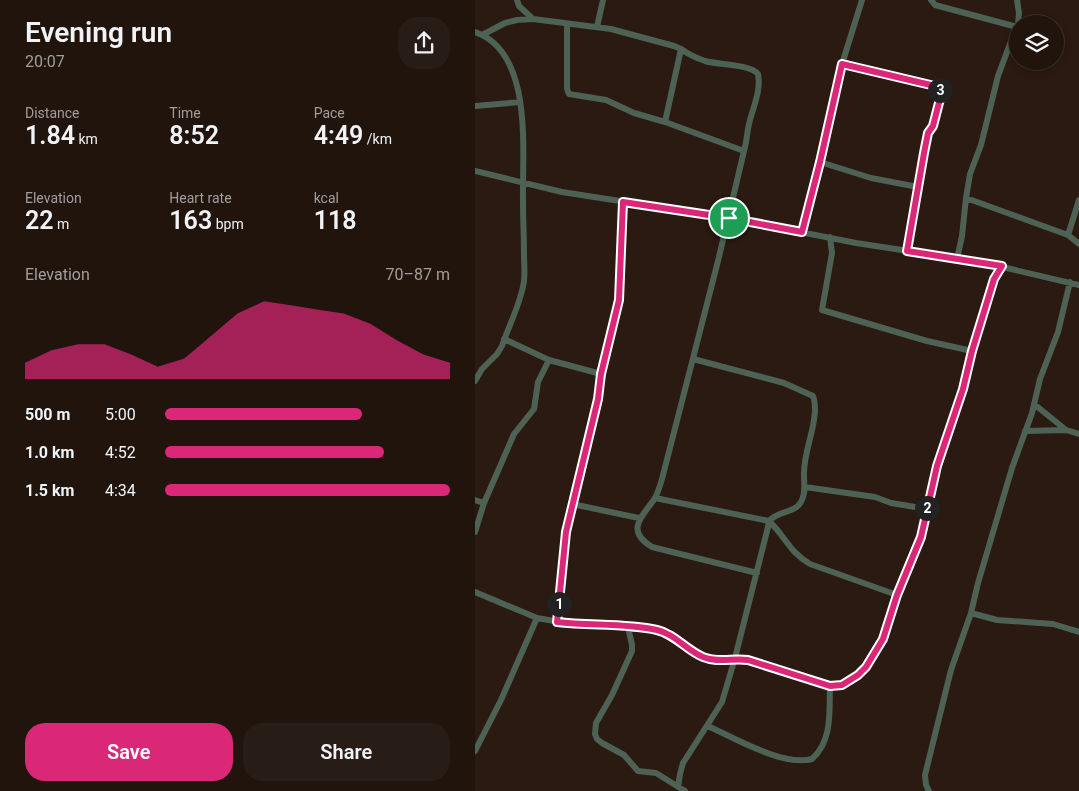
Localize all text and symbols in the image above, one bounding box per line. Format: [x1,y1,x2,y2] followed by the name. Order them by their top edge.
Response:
[1009,15,1064,70] map controls
[1009,15,1064,70] button: layers
[25,16,172,49] text: Evening run
[398,17,450,69] button: share
[25,52,65,71] text: 20:07
[927,78,953,102] pin: 3
[936,82,945,98] text: 3
[25,105,80,121] text: Distance
[169,105,201,121] text: Time
[314,105,345,121] text: Pace
[25,121,75,150] text: 1.84
[169,121,219,150] text: 8:52
[314,121,363,150] text: 4:49
[75,131,98,147] text: km
[363,131,392,147] text: /km
[25,190,82,206] text: Elevation
[169,190,232,206] text: Heart rate
[314,190,339,206] text: kcal
[708,197,750,239] pin
[715,204,743,232] icon: arrive
[25,206,54,235] text: 22
[169,206,212,235] text: 163
[314,206,357,235] text: 118
[54,216,69,232] text: m
[212,216,244,232] text: bpm
[25,265,90,284] text: Elevation
[386,265,450,284] text: 70–87 m
[25,405,70,424] text: 500 m
[105,405,136,424] text: 5:00
[25,443,74,462] text: 1.0 km
[105,443,136,462] text: 4:52
[25,481,74,500] text: 1.5 km
[105,481,136,500] text: 4:34
[915,496,939,520] pin: 2
[923,500,932,516] text: 2
[547,592,571,616] pin: 1
[555,596,564,612] text: 1
[25,723,233,781] button: Save
[243,723,450,781] button: Share

